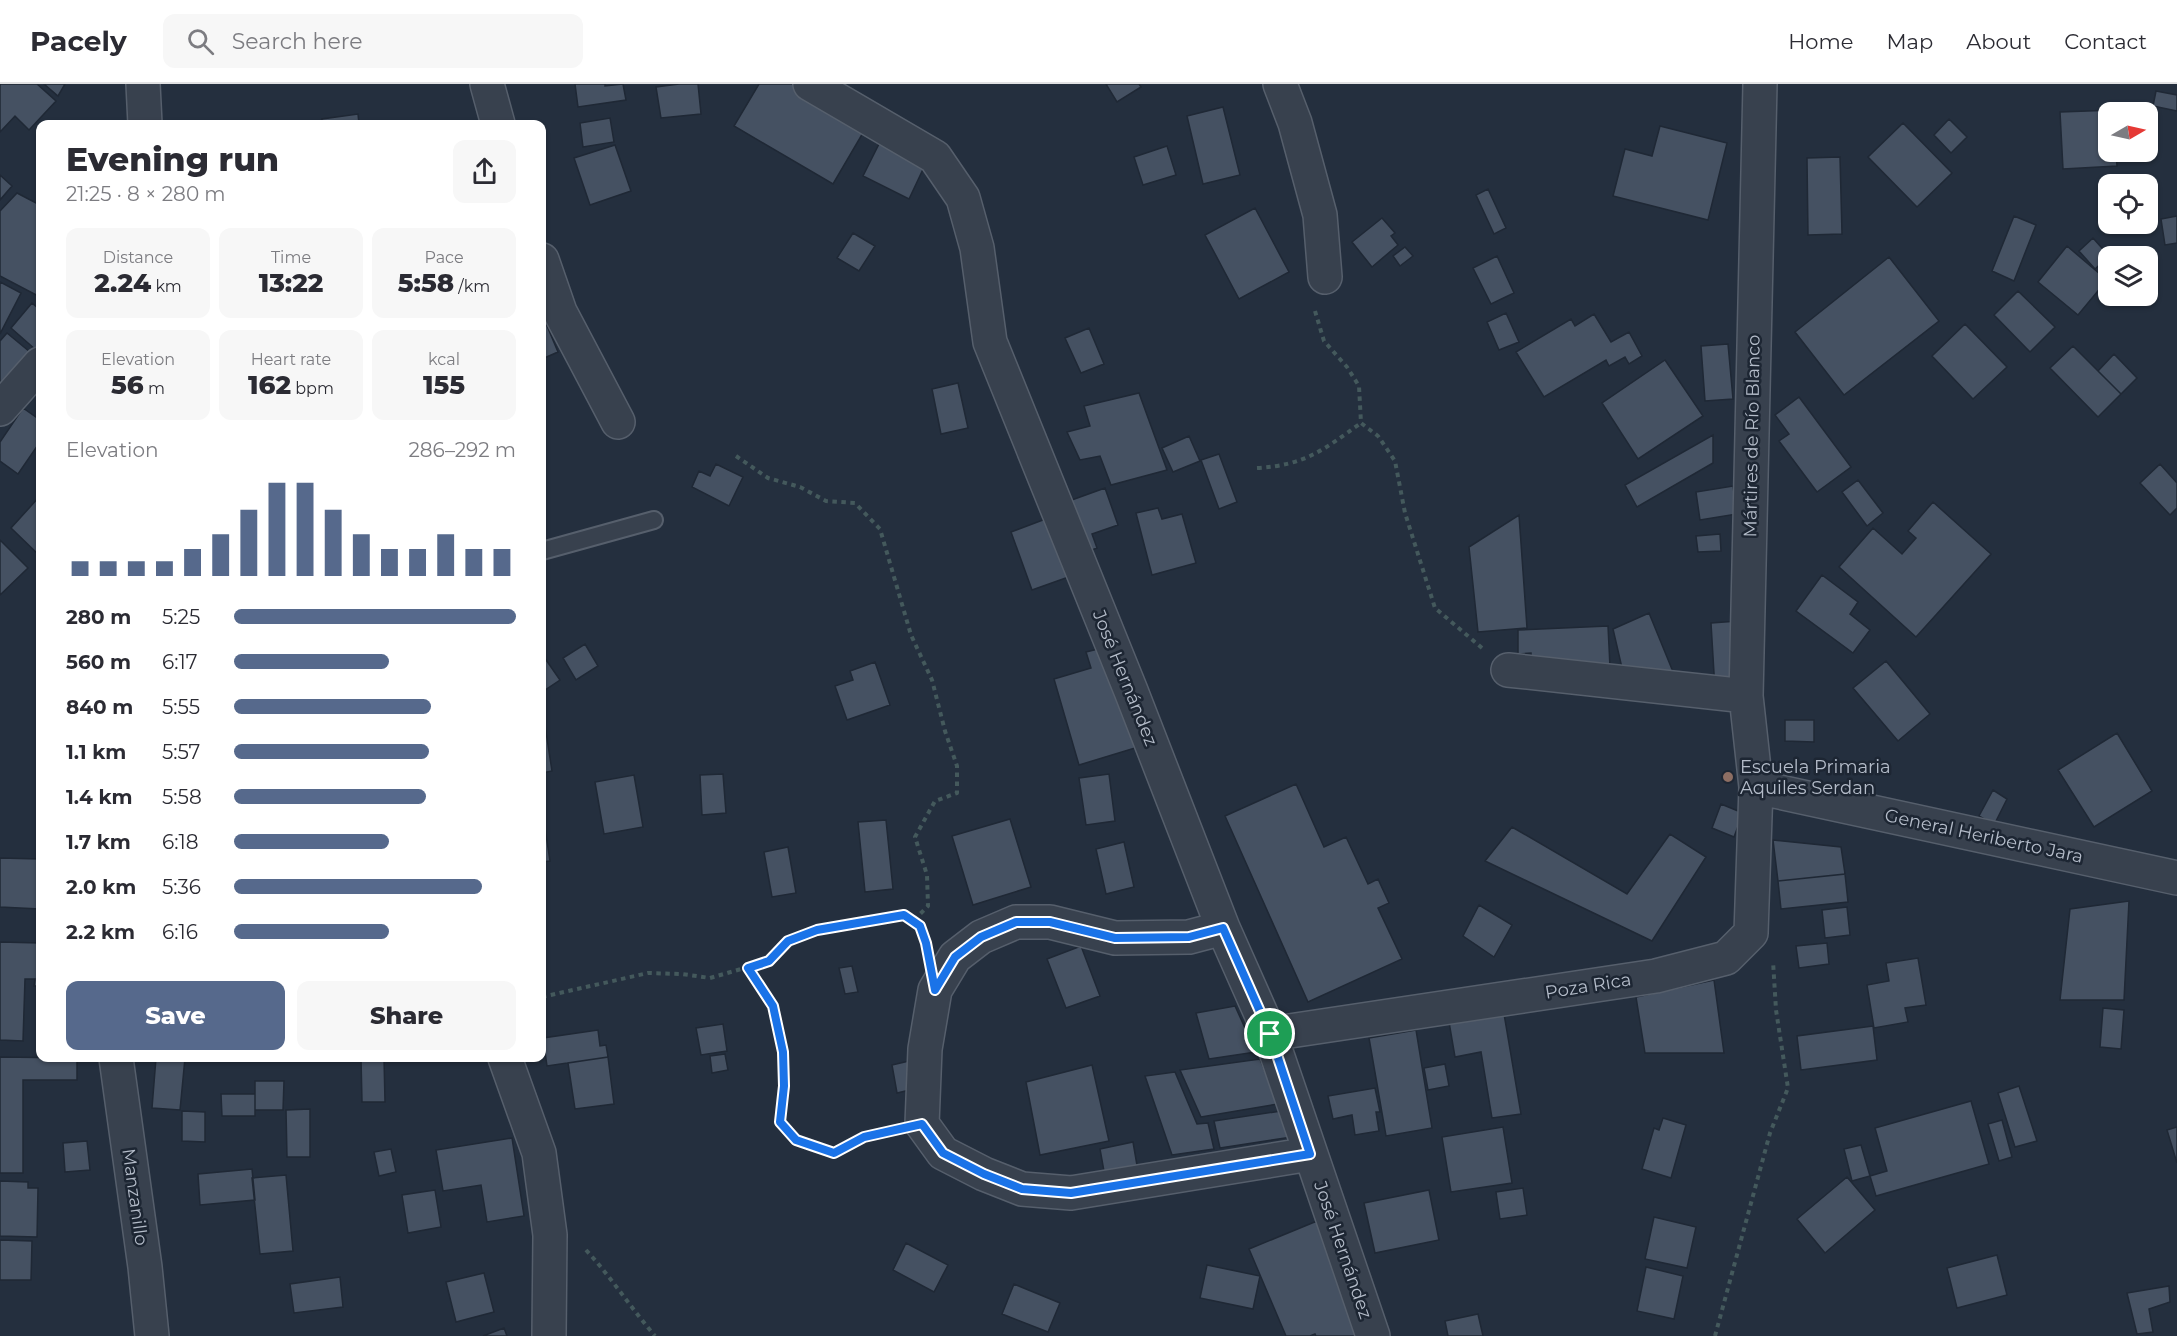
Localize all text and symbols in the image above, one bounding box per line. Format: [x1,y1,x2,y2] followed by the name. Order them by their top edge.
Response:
[163,14,583,68] search box
[30,24,127,58] text: Pacely
[184,25,217,58] icon: search
[232,28,363,55] text: Search here
[1788,29,1853,54] text: Home
[1886,29,1933,54] text: Map
[1966,29,2031,54] text: About
[2064,29,2147,54] text: Contact
[2098,102,2158,162] north arrow
[2098,102,2158,306] map controls
[66,139,279,179] text: Evening run
[453,140,516,203] button: share
[2098,174,2158,234] button: locate
[66,182,226,206] text: 21:25 · 8 × 280 m
[2098,246,2158,306] button: layers
[103,248,173,267] text: Distance
[271,248,311,267] text: Time
[424,248,464,267] text: Pace
[94,267,151,299] text: 2.24
[259,267,323,299] text: 13:22
[398,267,454,299] text: 5:58
[151,277,182,296] text: km
[454,277,490,296] text: /km
[1739,334,1765,538] street label: Mártires de Río Blanco
[101,350,175,369] text: Elevation
[251,350,331,369] text: Heart rate
[428,350,460,369] text: kcal
[111,369,144,401] text: 56
[248,369,291,401] text: 162
[423,369,465,401] text: 155
[144,379,165,398] text: m
[291,379,334,398] text: bpm
[66,438,158,462] text: Elevation
[408,438,516,462] text: 286–292 m
[66,605,131,629] text: 280 m
[162,605,200,629] text: 5:25
[1087,606,1162,749] street label: José Hernández
[66,650,131,674] text: 560 m
[162,650,197,674] text: 6:17
[66,695,133,719] text: 840 m
[162,695,200,719] text: 5:55
[66,740,126,764] text: 1.1 km
[162,740,200,764] text: 5:57
[1740,756,1891,799] place label: Escuela Primaria Aquiles Serdan
[1721,770,1735,784] marker: Escuela Primaria Aquiles Serdan
[66,785,133,809] text: 1.4 km
[162,785,202,809] text: 5:58
[1883,804,2085,868] street label: General Heriberto Jara
[66,830,131,854] text: 1.7 km
[162,830,198,854] text: 6:18
[66,875,136,899] text: 2.0 km
[162,875,201,899] text: 5:36
[66,920,135,944] text: 2.2 km
[162,920,198,944] text: 6:16
[1543,968,1633,1004] street label: Poza Rica
[66,981,285,1050] button: Save
[297,981,516,1050] button: Share
[1244,1008,1295,1059] pin
[1253,1017,1286,1050] icon: arrive
[117,1147,153,1247] street label: Manzanillo
[1309,1177,1377,1322] street label: José Hernández

